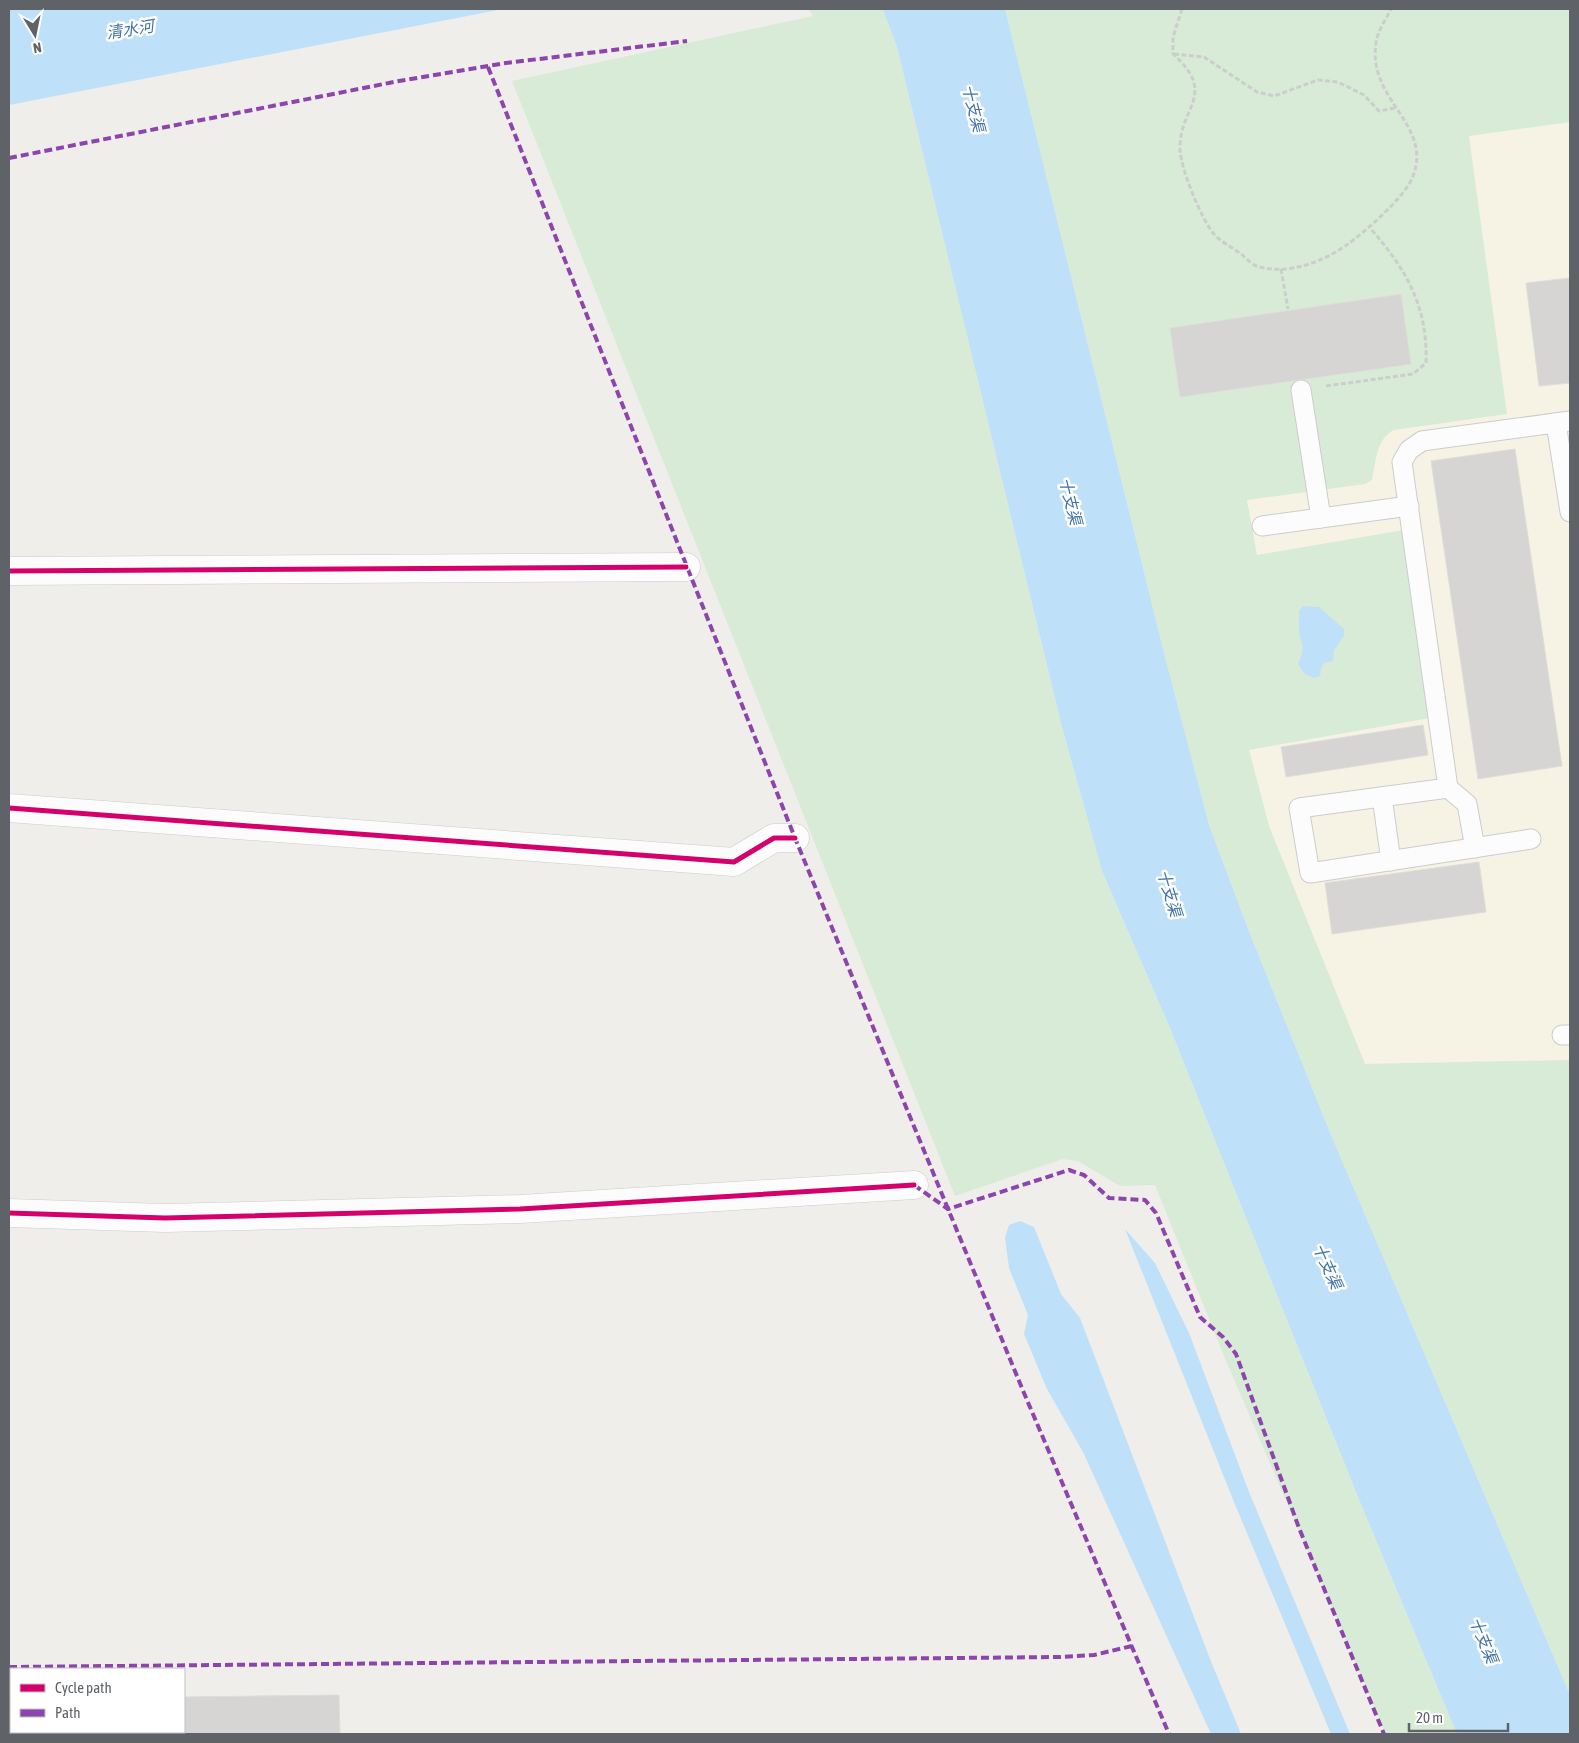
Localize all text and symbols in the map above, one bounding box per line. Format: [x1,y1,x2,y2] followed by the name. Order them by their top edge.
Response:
[10,10,60,60] north arrow
[105,16,158,42] water label: 清水河
[32,39,43,56] text: N
[959,83,989,135] water label: 十支渠
[1056,476,1086,528] water label: 十支渠
[1154,867,1186,920] water label: 十支渠
[1310,1240,1347,1293] water label: 十支渠
[1467,1614,1502,1667] water label: 十支渠
[10,1668,185,1733] legend
[55,1679,112,1696] text: Cycle path
[1409,1700,1508,1732] scale bar
[55,1704,81,1721] text: Path
[1416,1709,1443,1726] text: 20 m

